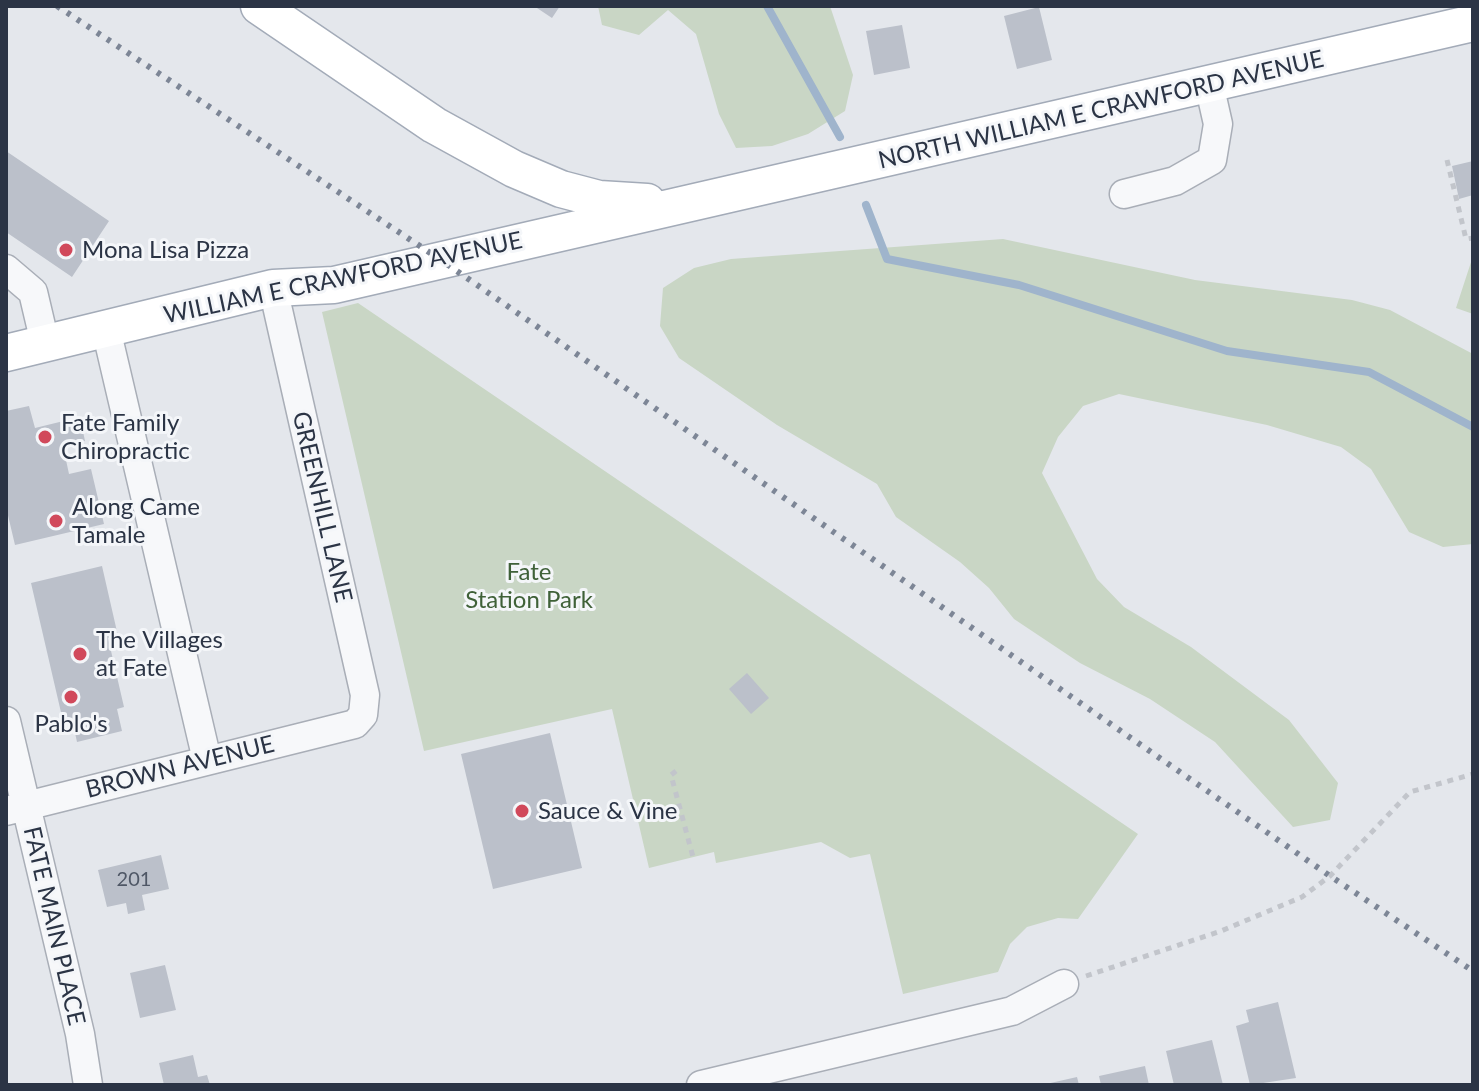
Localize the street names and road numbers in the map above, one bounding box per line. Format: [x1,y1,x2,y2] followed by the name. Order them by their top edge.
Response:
[875,45,1327,175] street label: NORTH WILLIAM E CRAWFORD AVENUE
[161,226,525,330] street label: WILLIAM E CRAWFORD AVENUE
[286,409,358,605] street label: GREENHILL LANE
[83,730,277,804] street label: BROWN AVENUE
[17,824,91,1028] street label: FATE MAIN PLACE

